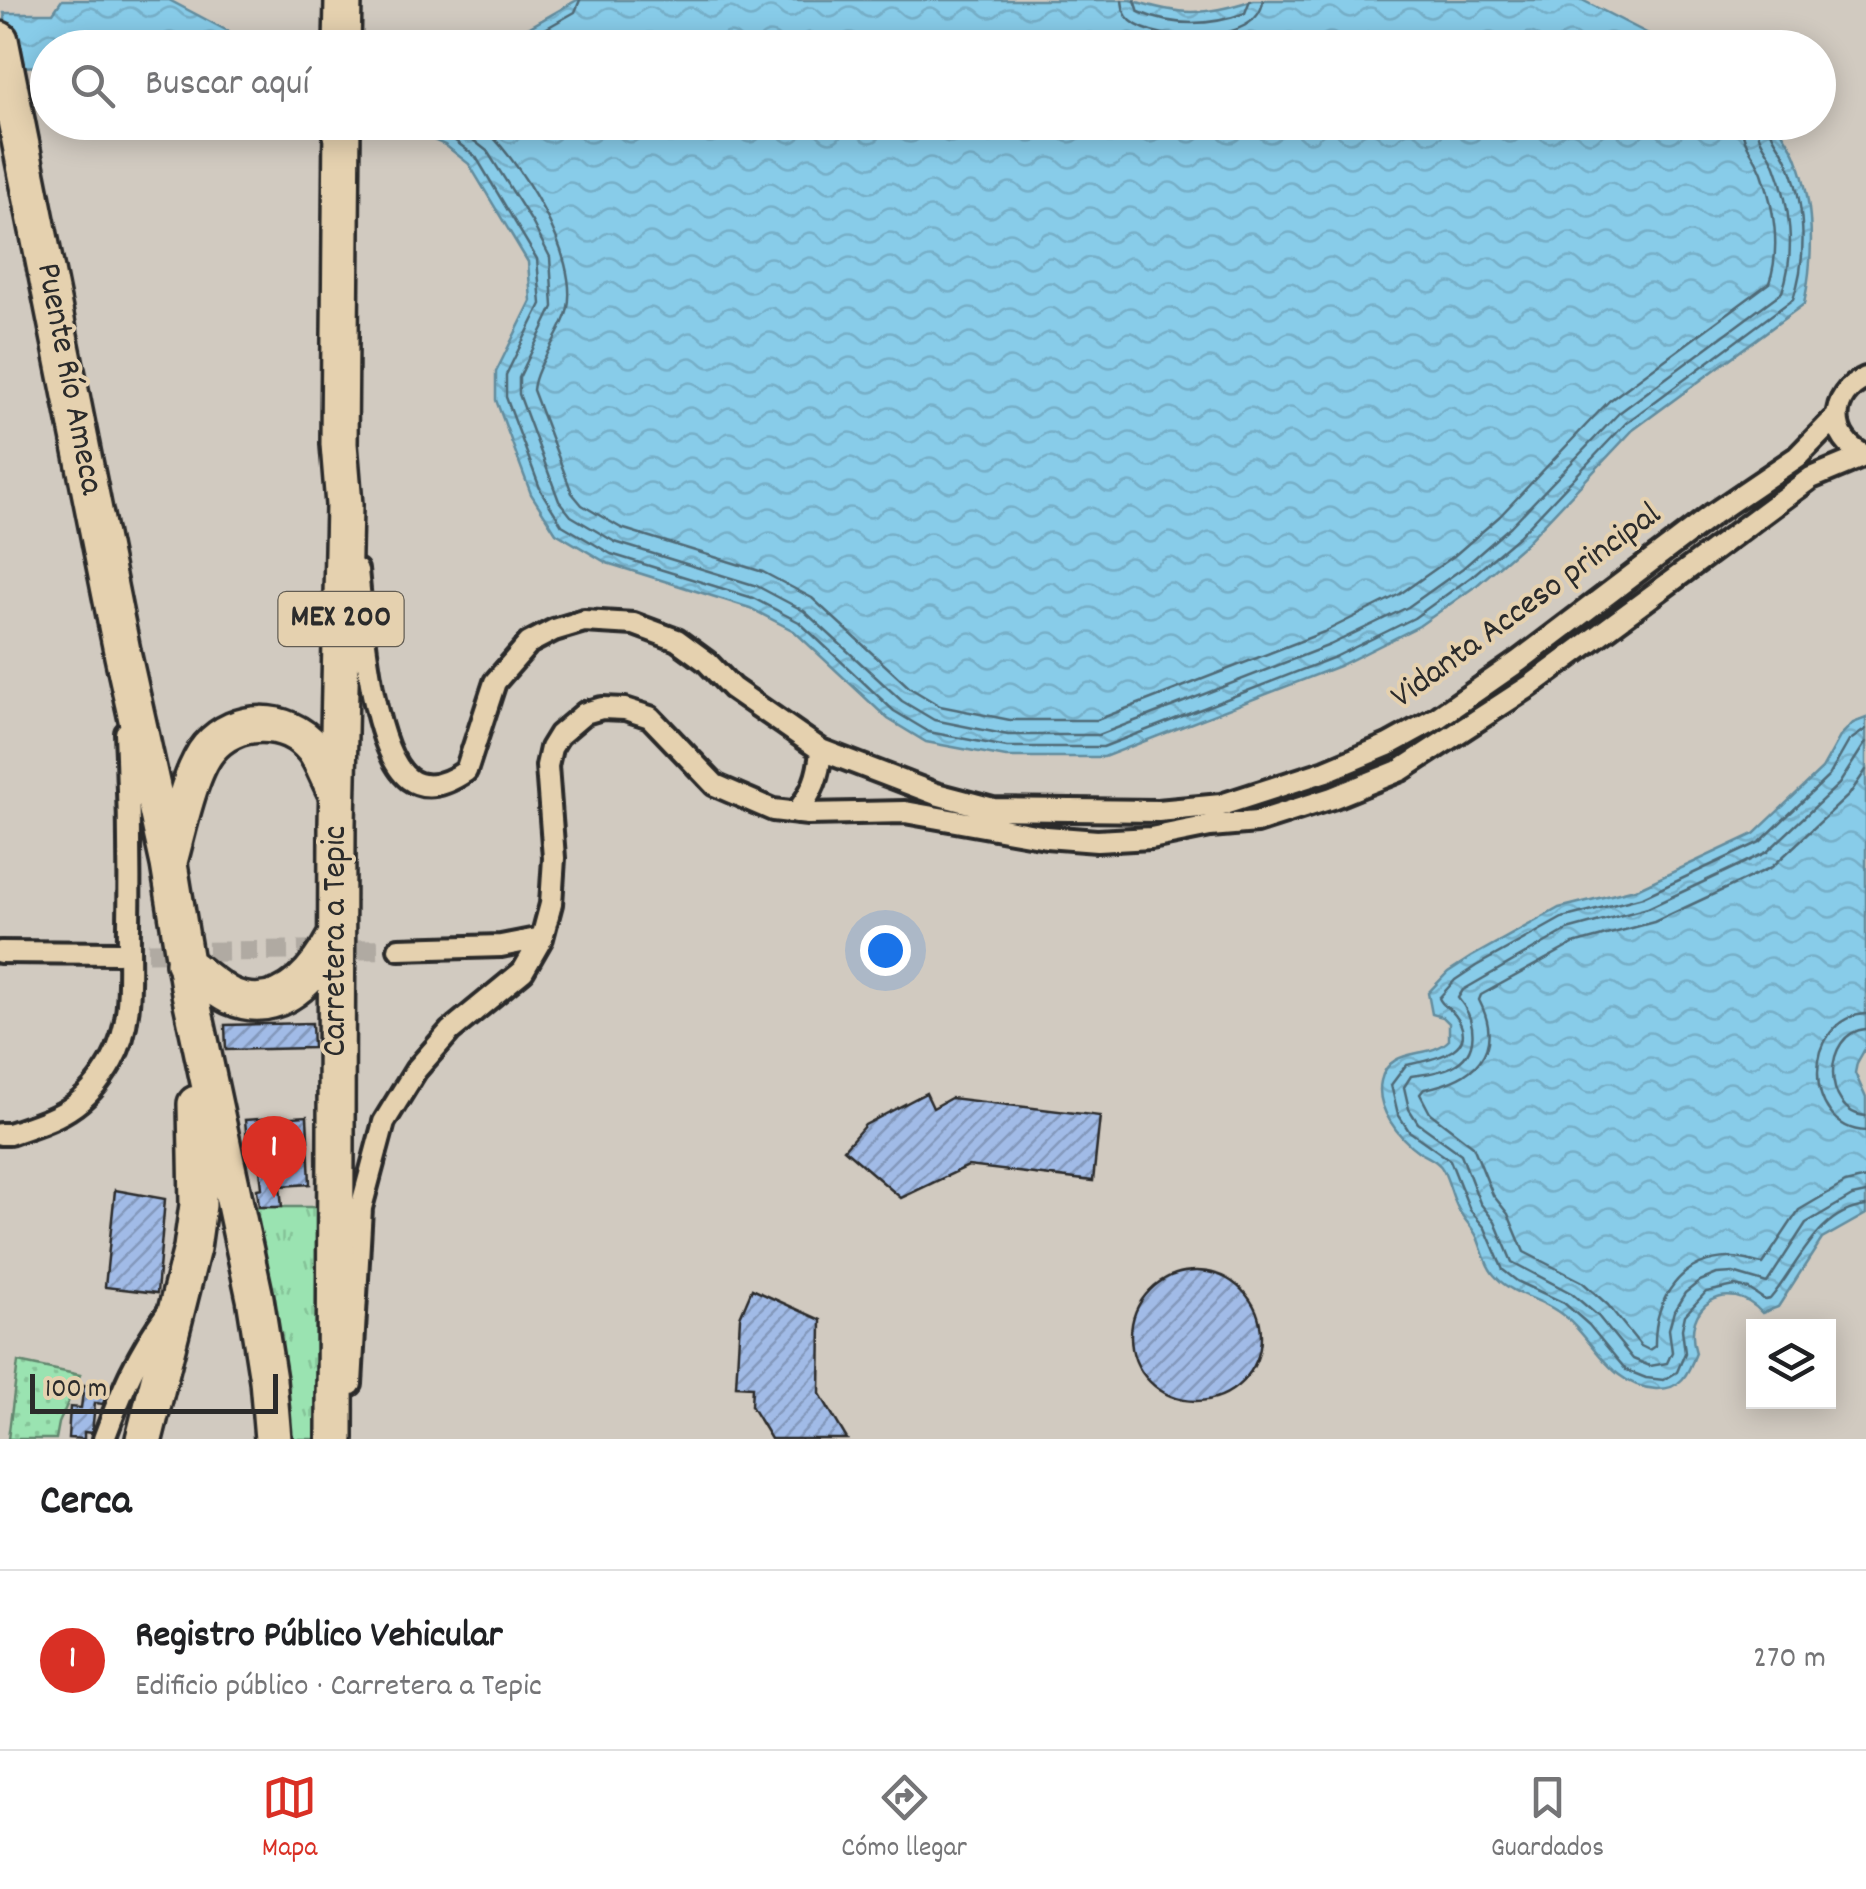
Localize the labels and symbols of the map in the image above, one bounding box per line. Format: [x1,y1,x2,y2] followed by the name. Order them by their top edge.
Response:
[21,259,115,500] street label: Puente Río Ameca
[1381,492,1673,722] street label: Vidanta Acceso principal
[278,592,404,646] road number: MEX 200
[312,825,362,1057] street label: Carretera a Tepic
[860,925,911,976] your location
[242,1116,306,1198] pin: 1
[30,1369,278,1414] scale bar

